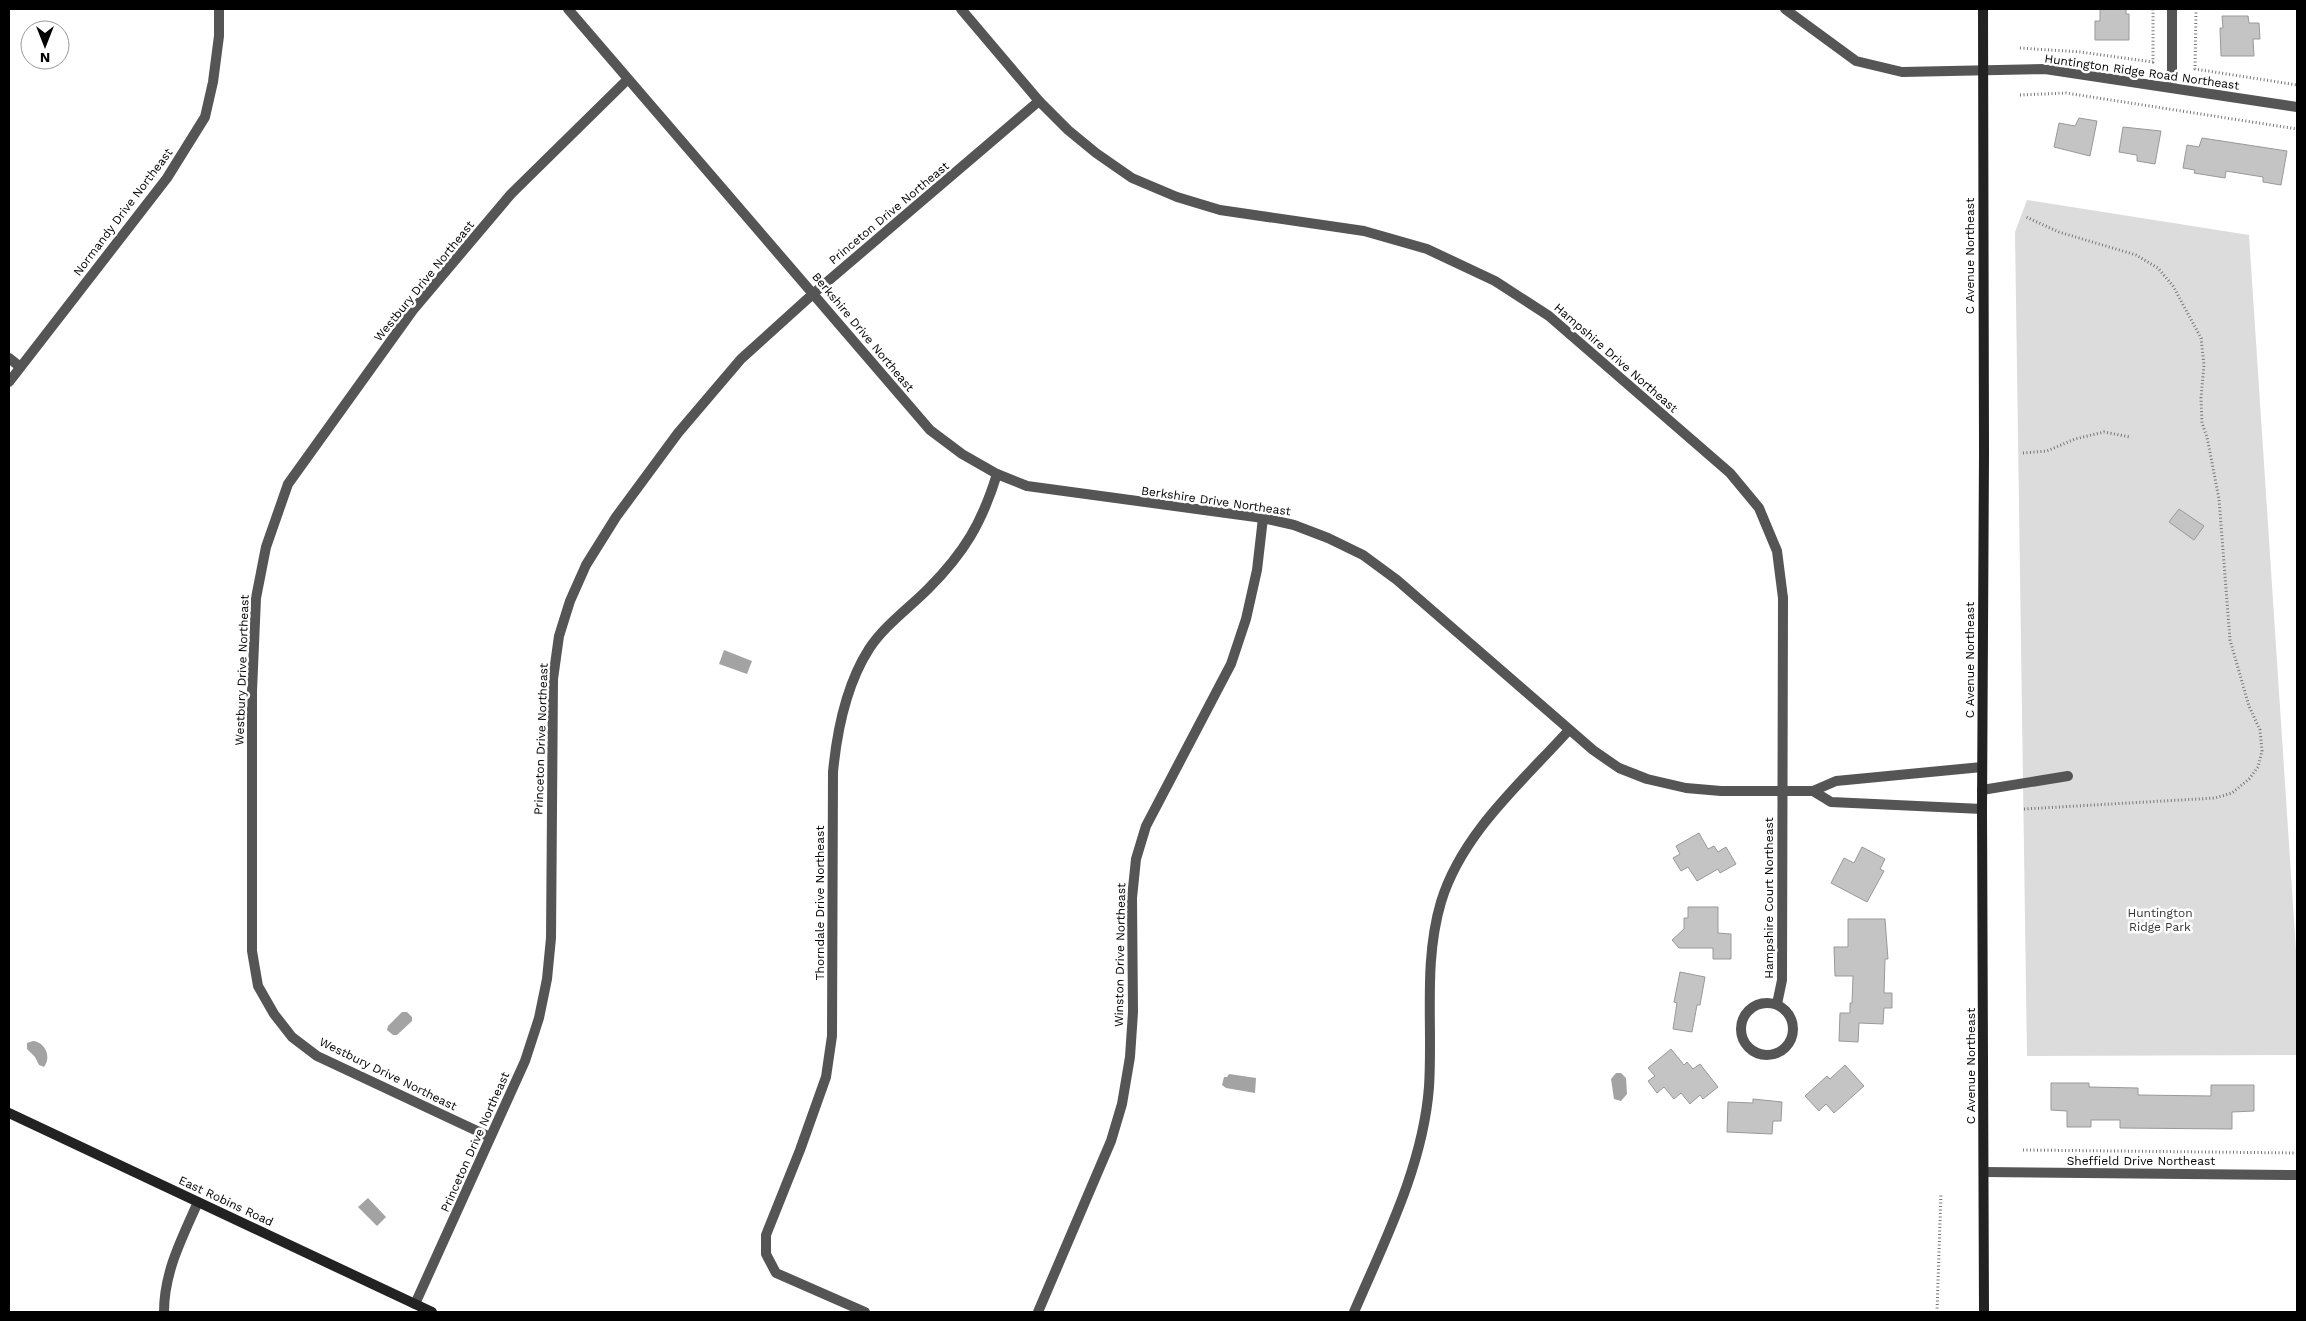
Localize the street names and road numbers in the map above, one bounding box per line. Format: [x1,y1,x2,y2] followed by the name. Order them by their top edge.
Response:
[2044,51,2240,93] street label: Huntington Ridge Road Northeast
[71,146,175,278] street label: Normandy Drive Northeast
[826,159,952,267] street label: Princeton Drive Northeast
[1963,198,1977,314] street label: C Avenue Northeast
[371,218,477,344] street label: Westbury Drive Northeast
[809,270,917,394] street label: Berkshire Drive Northeast
[1551,301,1681,415] street label: Hampshire Drive Northeast
[1140,484,1292,518] street label: Berkshire Drive Northeast
[232,594,252,746] street label: Westbury Drive Northeast
[1963,602,1977,718] street label: C Avenue Northeast
[531,663,551,815] street label: Princeton Drive Northeast
[1762,817,1776,979] street label: Hampshire Court Northeast
[813,826,827,980] street label: Thorndale Drive Northeast
[1112,883,1128,1027] street label: Winston Drive Northeast
[1964,1008,1978,1124] street label: C Avenue Northeast
[317,1035,459,1113] street label: Westbury Drive Northeast
[438,1070,512,1214] street label: Princeton Drive Northeast
[2067,1154,2215,1168] street label: Sheffield Drive Northeast
[176,1173,276,1229] street label: East Robins Road

